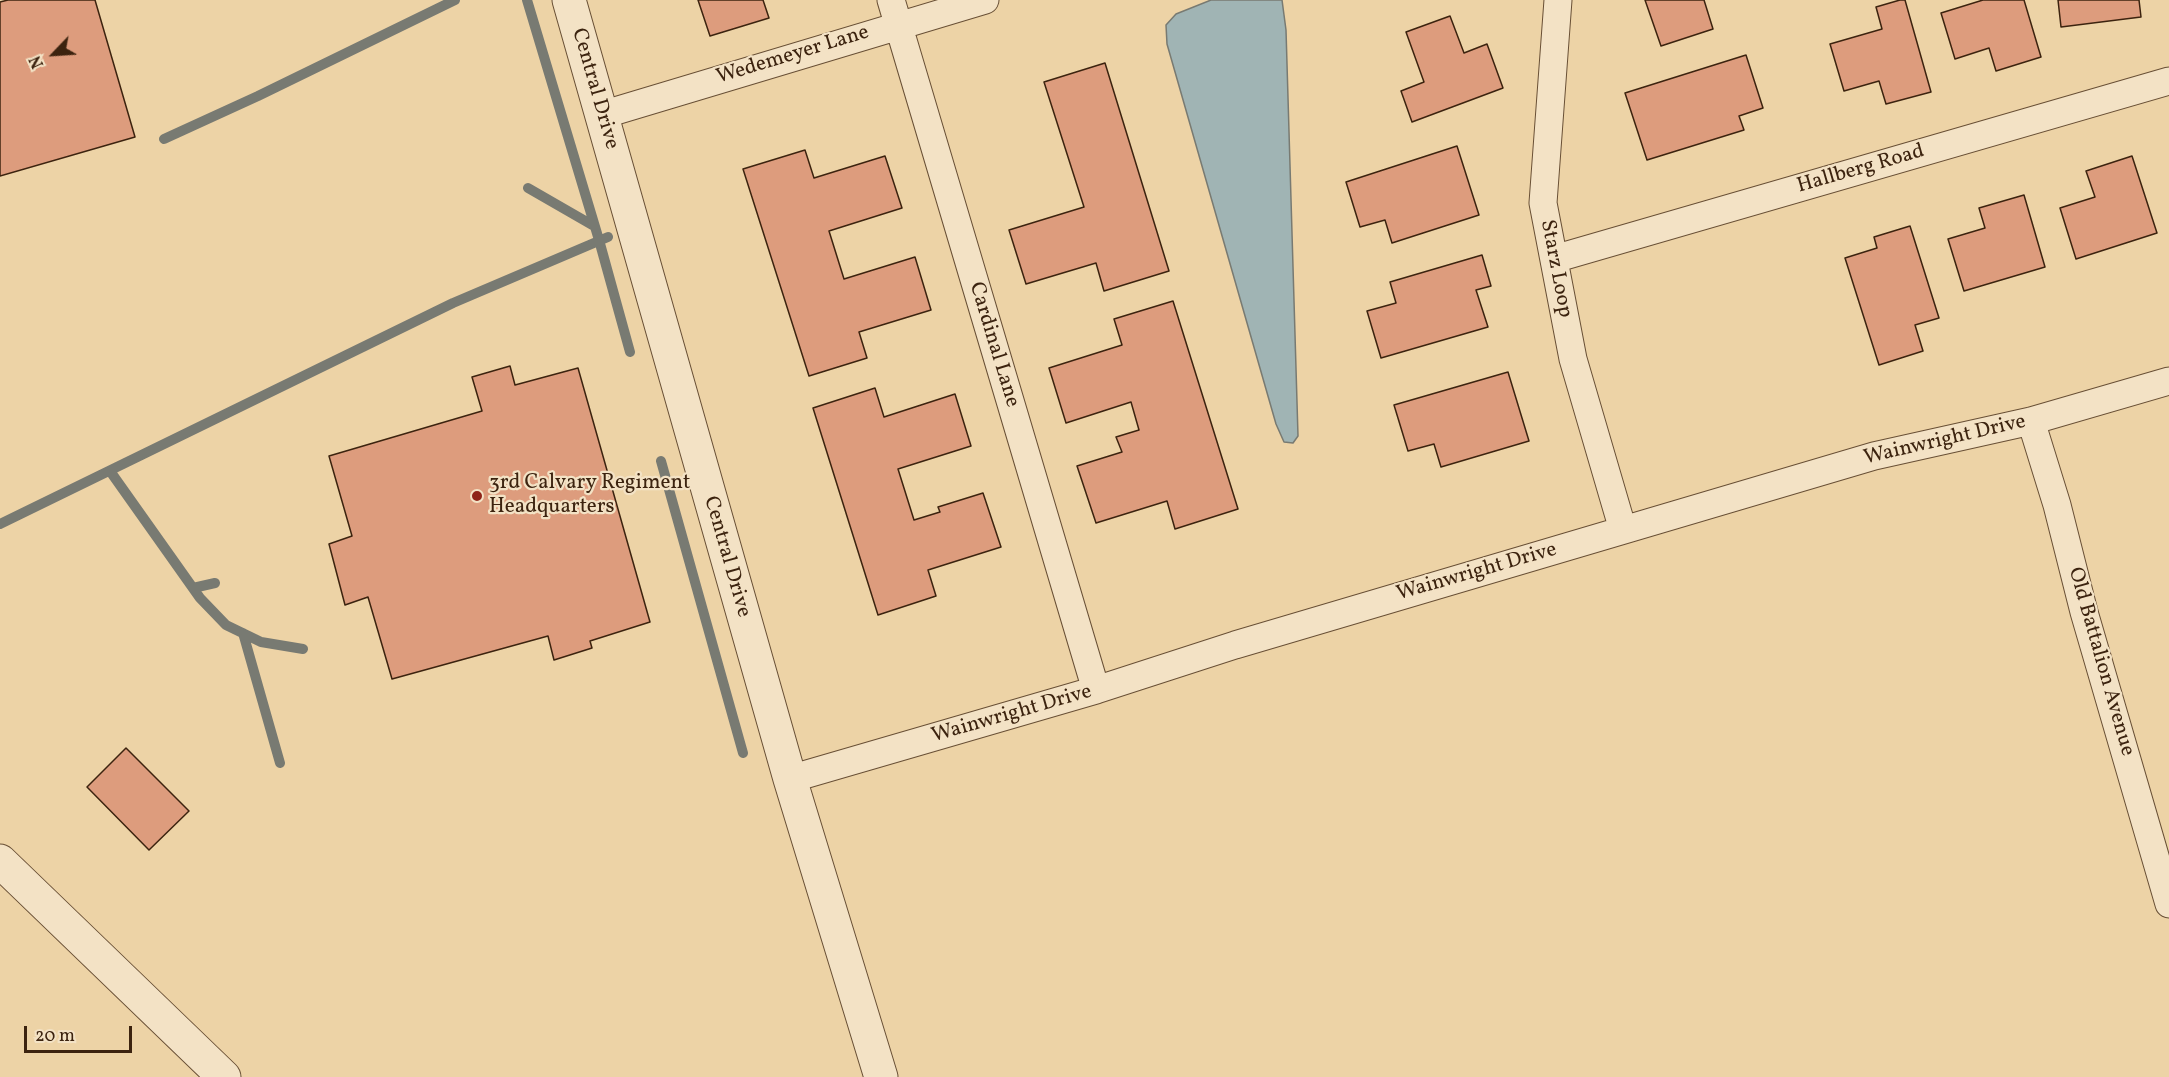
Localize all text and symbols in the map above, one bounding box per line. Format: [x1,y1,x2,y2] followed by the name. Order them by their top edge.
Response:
[714,21,872,91] street label: Wedemeyer Lane
[24,24,84,84] north arrow
[565,26,623,152] street label: Central Drive
[25,52,50,72] text: N
[1794,140,1928,200] street label: Hallberg Road
[1533,218,1577,320] street label: Starz Loop
[962,279,1024,411] street label: Cardinal Lane
[1862,410,2028,472] street label: Wainwright Drive
[489,471,690,521] place label: 3rd Calvary Regiment Headquarters
[470,489,484,503] marker: 3rd Calvary Regiment Headquarters
[697,494,755,620] street label: Central Drive
[1394,538,1560,608] street label: Wainwright Drive
[2061,565,2139,759] street label: Old Battalion Avenue
[929,680,1095,750] street label: Wainwright Drive
[27,1014,135,1052] scale bar
[35,1024,75,1049] text: 20 m

